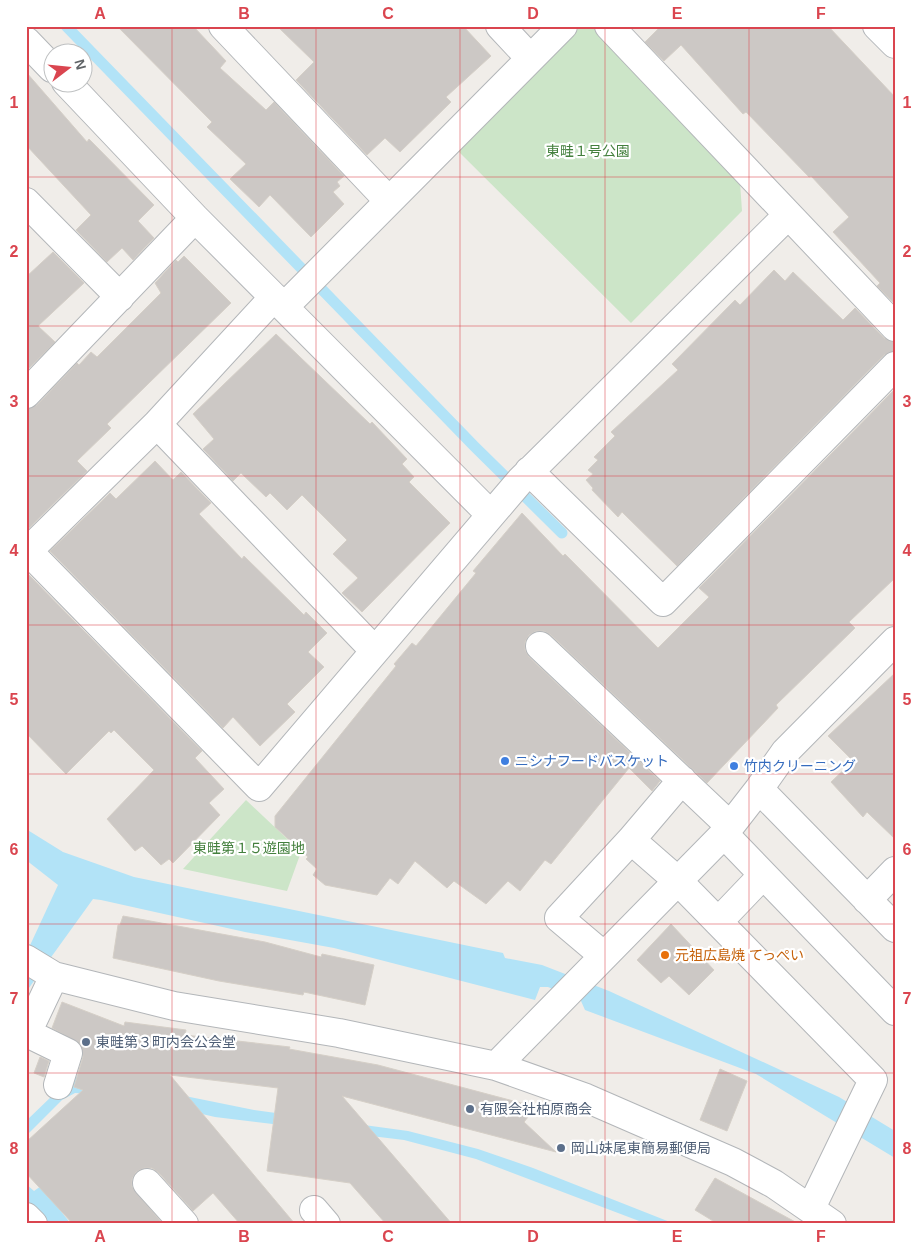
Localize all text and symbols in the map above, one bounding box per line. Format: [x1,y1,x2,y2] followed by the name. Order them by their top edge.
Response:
[94,5,106,22] text: A
[238,5,250,22] text: B
[382,5,394,22] text: C
[527,5,539,22] text: D
[672,5,683,22] text: E
[816,5,826,22] text: F
[42,42,92,92] north arrow
[71,57,90,71] text: N
[10,94,19,111] text: 1
[903,94,912,111] text: 1
[546,143,630,159] park label: 東畦１号公園
[10,243,19,260] text: 2
[903,243,912,260] text: 2
[10,393,19,410] text: 3
[903,393,912,410] text: 3
[10,542,19,559] text: 4
[903,542,912,559] text: 4
[10,691,19,708] text: 5
[903,691,912,708] text: 5
[515,753,669,769] place label: ニシナフードバスケット
[499,755,511,767] marker: ニシナフードバスケット
[744,758,856,774] place label: 竹内クリーニング
[728,760,740,772] marker: 竹内クリーニング
[193,840,305,856] park label: 東畦第１５遊園地
[10,841,19,858] text: 6
[903,841,912,858] text: 6
[675,947,804,963] place label: 元祖広島焼 てっぺい
[659,949,671,961] marker: 元祖広島焼 てっぺい
[10,990,19,1007] text: 7
[903,990,912,1007] text: 7
[96,1034,236,1050] place label: 東畦第３町内会公会堂
[80,1036,92,1048] marker: 東畦第３町内会公会堂
[480,1101,592,1117] place label: 有限会社柏原商会
[464,1103,476,1115] marker: 有限会社柏原商会
[10,1140,19,1157] text: 8
[571,1140,711,1156] place label: 岡山妹尾東簡易郵便局
[903,1140,912,1157] text: 8
[555,1142,567,1154] marker: 岡山妹尾東簡易郵便局
[94,1228,106,1245] text: A
[238,1228,250,1245] text: B
[382,1228,394,1245] text: C
[527,1228,539,1245] text: D
[672,1228,683,1245] text: E
[816,1228,826,1245] text: F

